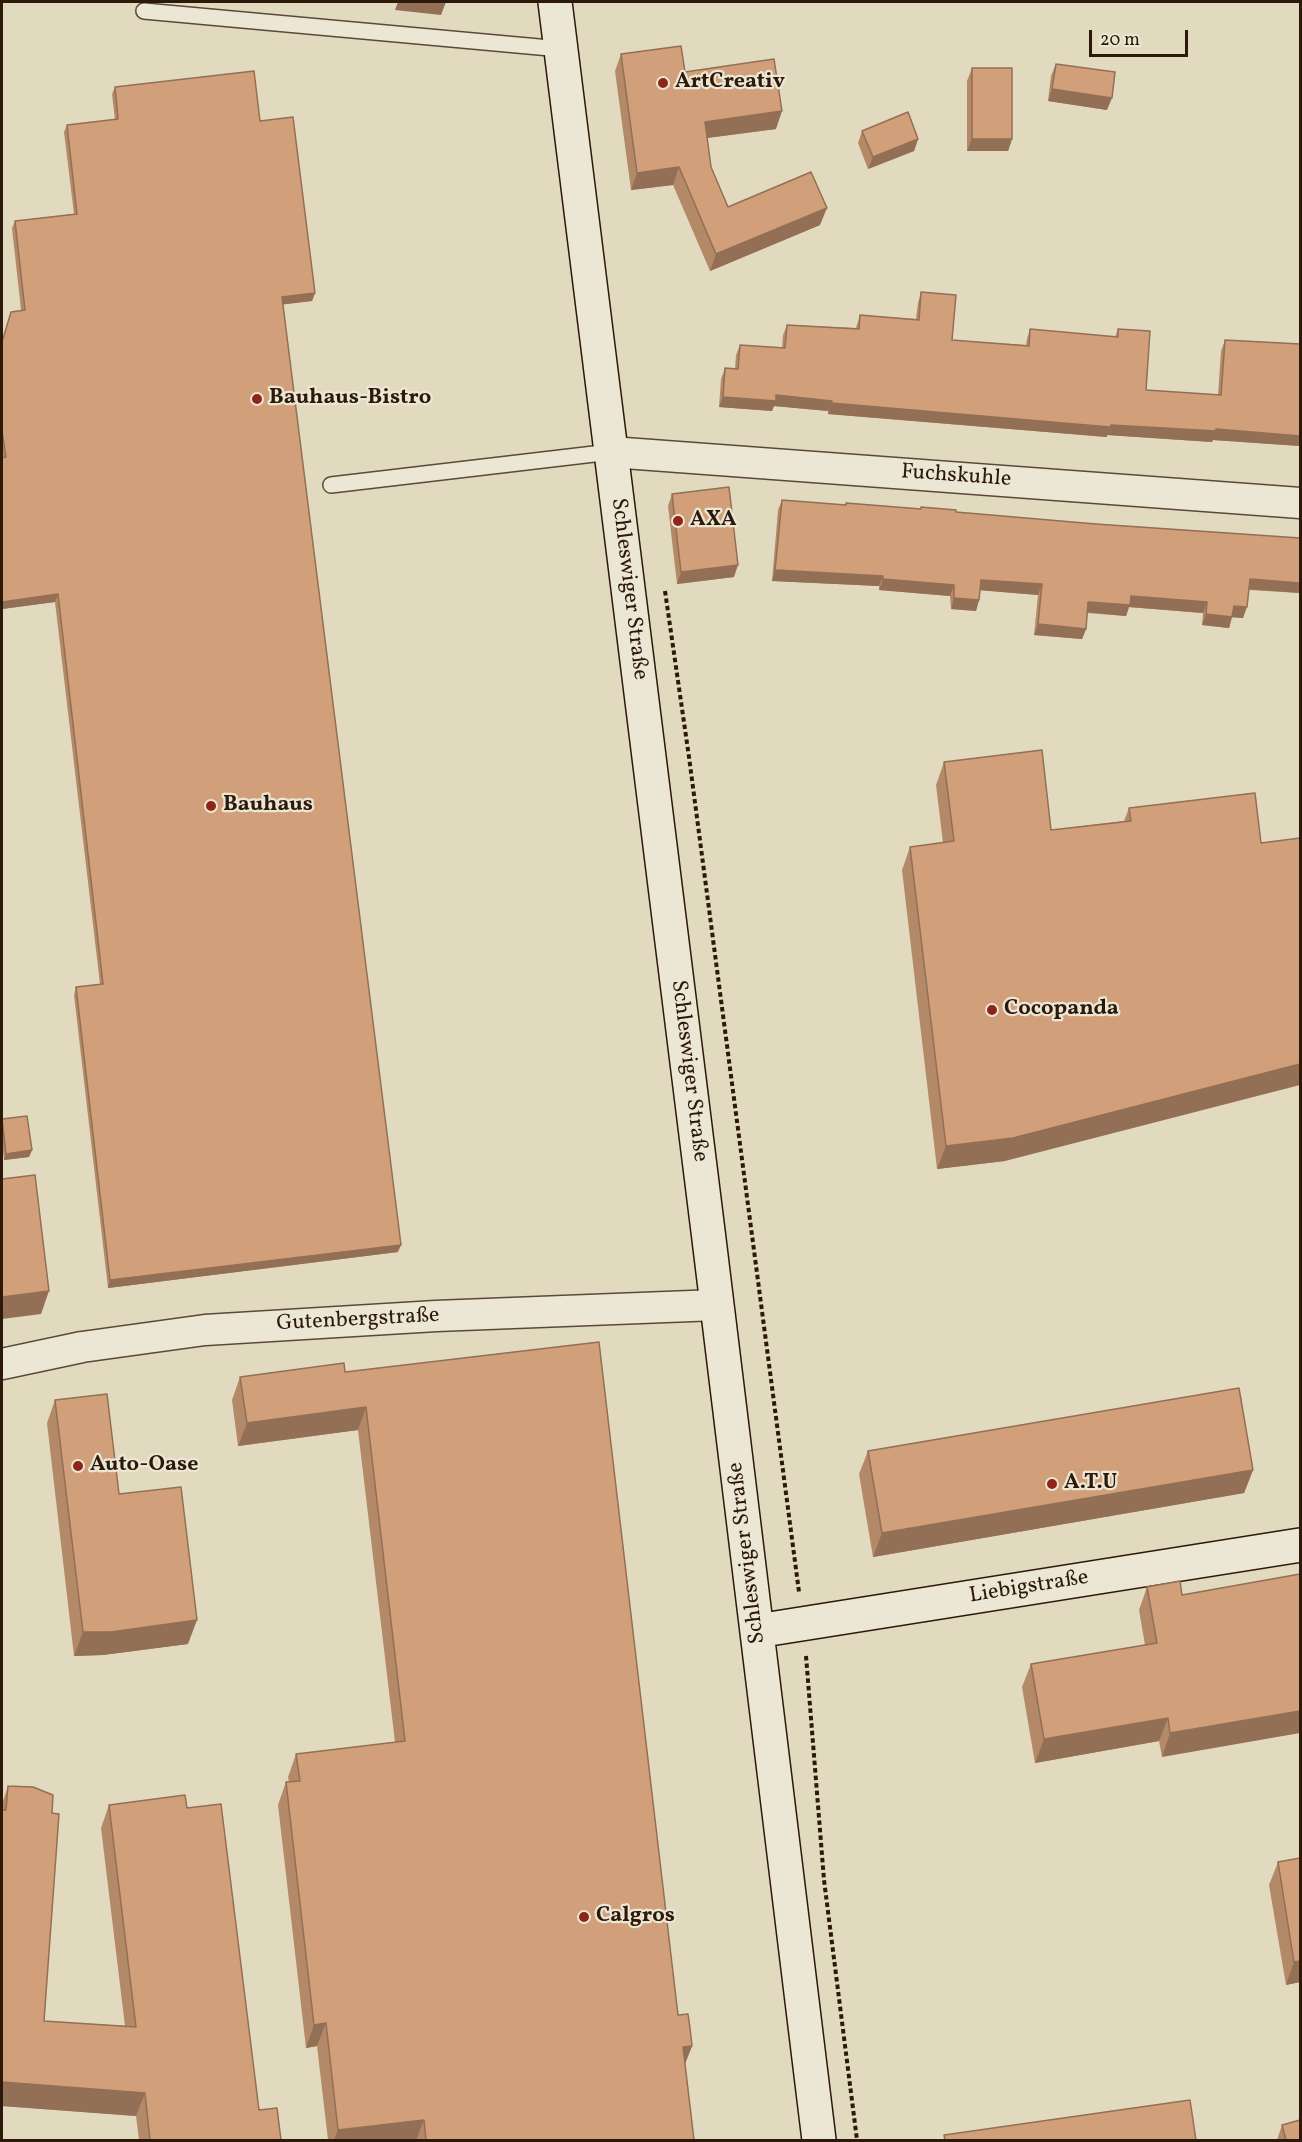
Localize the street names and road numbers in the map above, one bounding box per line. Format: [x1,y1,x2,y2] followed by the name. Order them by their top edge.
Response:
[900,460,1012,494] street label: Fuchskuhle
[604,497,652,681] street label: Schleswiger Straße
[664,979,712,1163] street label: Schleswiger Straße
[276,1304,440,1338] street label: Gutenbergstraße
[724,1461,772,1645] street label: Schleswiger Straße
[968,1566,1090,1610] street label: Liebigstraße

